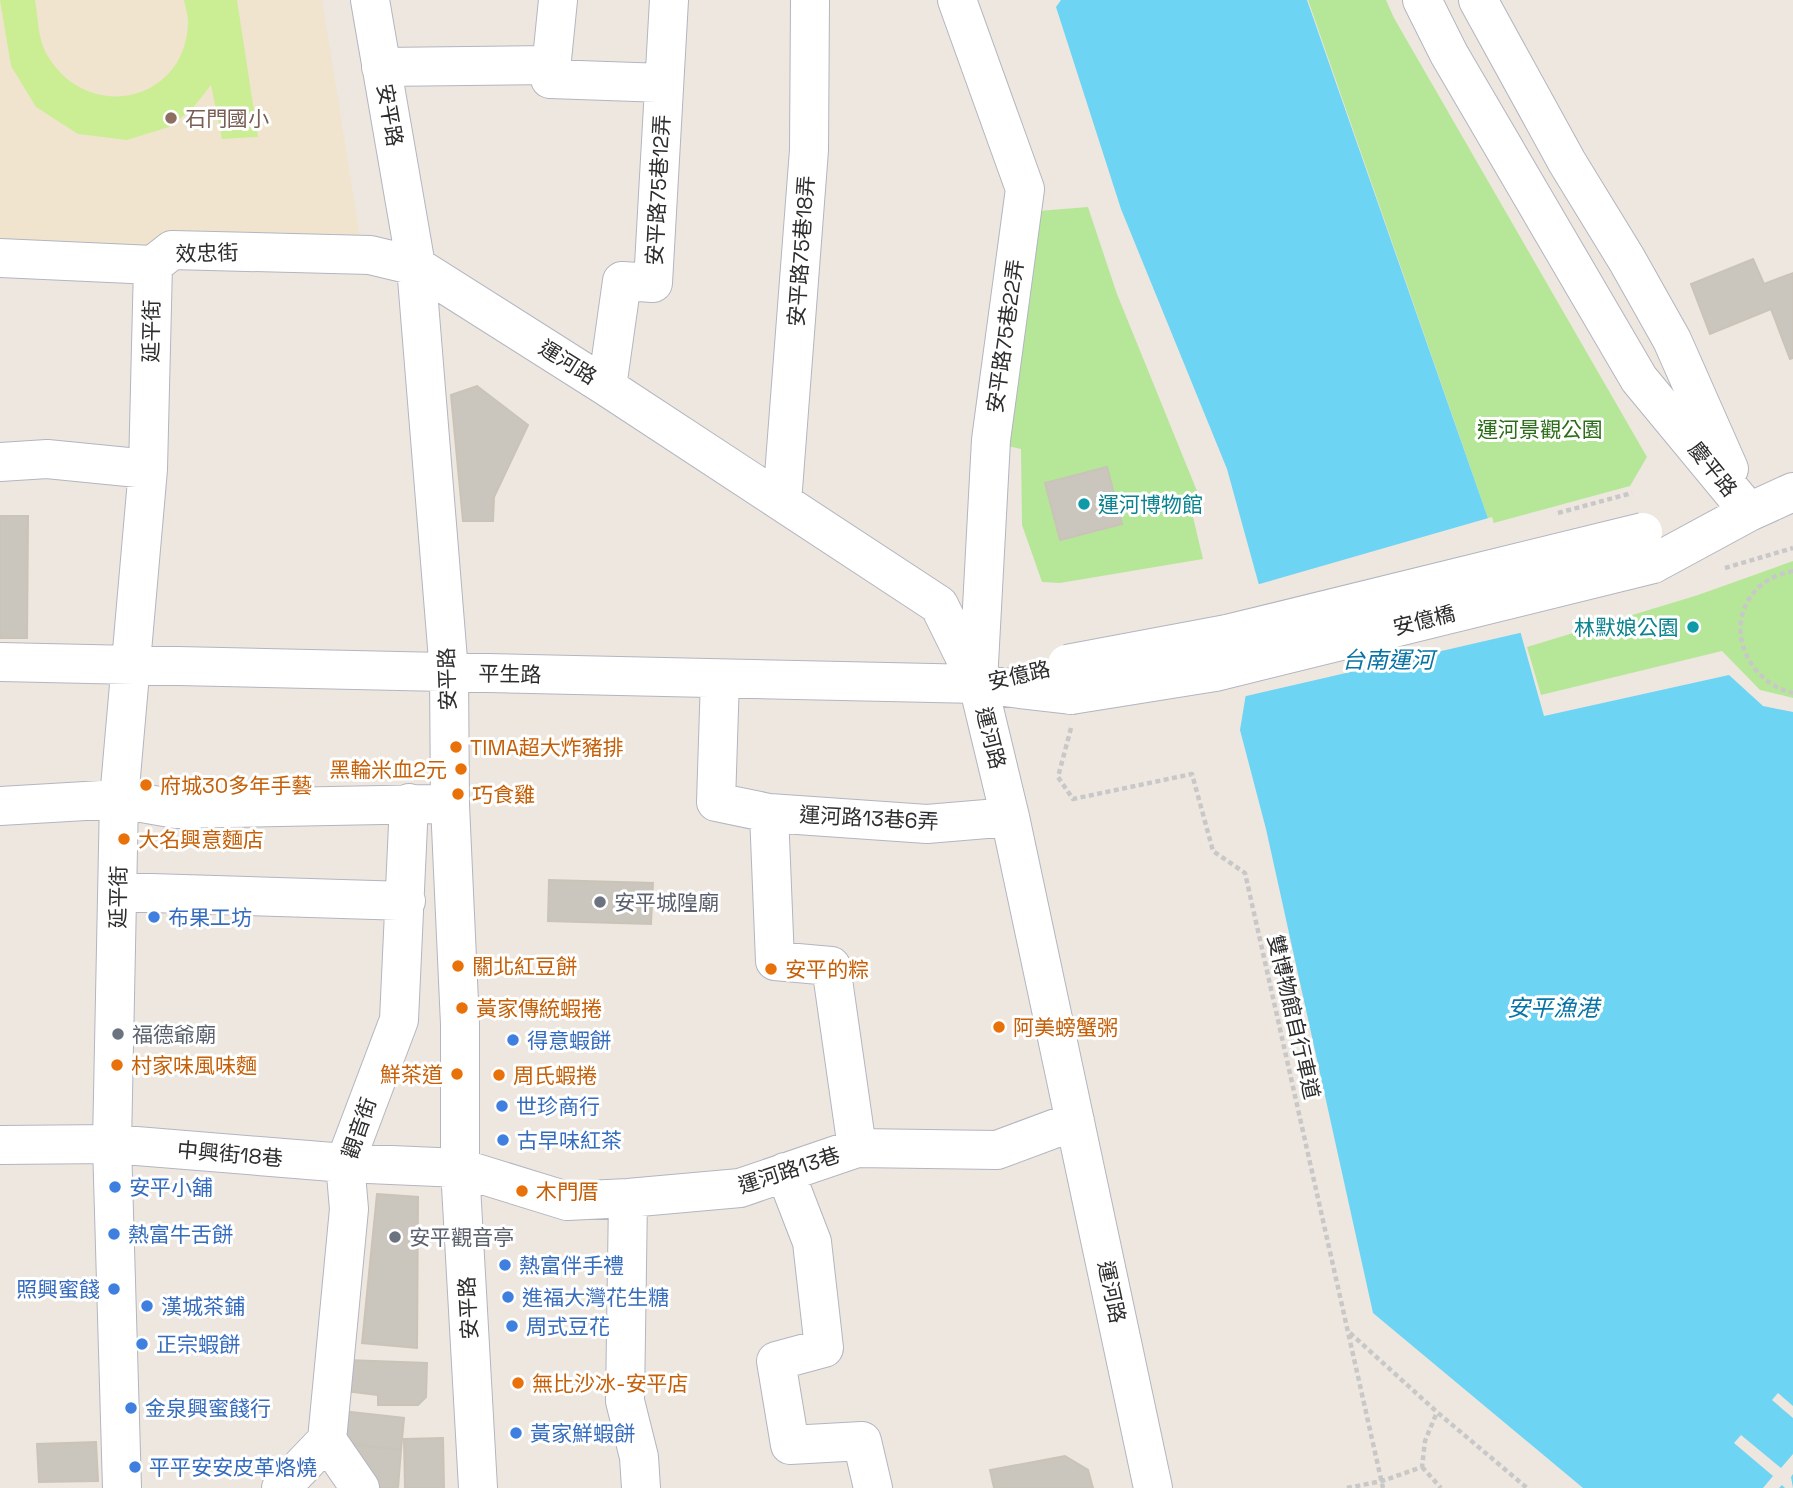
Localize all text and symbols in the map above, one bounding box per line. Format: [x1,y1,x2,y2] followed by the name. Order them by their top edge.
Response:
[371,82,409,148] street label: 安平路
[185,105,269,132] place label: 石門國小
[163,110,179,126] marker: 石門國小
[641,114,675,266] street label: 安平路75巷12弄
[782,175,820,327] street label: 安平路75巷18弄
[175,238,239,268] street label: 效忠街
[981,257,1029,415] street label: 安平路75巷22弄
[137,299,165,363] street label: 延平街
[534,334,602,390] street label: 運河路
[1477,416,1603,443] park label: 運河景觀公園
[1683,436,1743,502] street label: 慶平路
[1098,491,1203,518] place label: 運河博物館
[1076,496,1092,512] marker: 運河博物館
[1390,599,1458,641] street label: 安億橋
[1574,614,1679,641] place label: 林默娘公園
[1685,619,1701,635] marker: 林默娘公園
[1342,645,1438,675] water label: 台南運河
[432,647,462,711] street label: 安平路
[985,655,1053,695] street label: 安億路
[478,660,542,688] street label: 平生路
[970,704,1012,772] street label: 運河路
[470,734,624,761] place label: TIMA超大炸豬排
[448,739,464,755] marker: TIMA超大炸豬排
[329,756,447,783] place label: 黑輪米血2元
[453,761,469,777] marker: 黑輪米血2元
[160,772,312,799] place label: 府城30多年手藝
[138,777,154,793] marker: 府城30多年手藝
[472,781,535,808] place label: 巧食雞
[450,786,466,802] marker: 巧食雞
[799,801,939,835] street label: 運河路13巷6弄
[138,826,264,853] place label: 大名興意麵店
[116,831,132,847] marker: 大名興意麵店
[104,865,132,929] street label: 延平街
[614,889,719,916] place label: 安平城隍廟
[592,894,608,910] marker: 安平城隍廟
[168,904,252,931] place label: 布果工坊
[146,909,162,925] marker: 布果工坊
[1262,932,1326,1102] street label: 雙博物館自行車道
[472,953,577,980] place label: 關北紅豆餅
[785,956,869,983] place label: 安平的粽
[450,958,466,974] marker: 關北紅豆餅
[763,961,779,977] marker: 安平的粽
[1507,993,1602,1023] water label: 安平漁港
[476,995,602,1022] place label: 黃家傳統蝦捲
[454,1000,470,1016] marker: 黃家傳統蝦捲
[1013,1014,1118,1041] place label: 阿美螃蟹粥
[991,1019,1007,1035] marker: 阿美螃蟹粥
[132,1021,216,1048] place label: 福德爺廟
[110,1026,126,1042] marker: 福德爺廟
[527,1027,611,1054] place label: 得意蝦餅
[505,1032,521,1048] marker: 得意蝦餅
[131,1052,257,1079] place label: 村家味風味麵
[109,1057,125,1073] marker: 村家味風味麵
[380,1061,443,1088] place label: 鮮茶道
[513,1062,597,1089] place label: 周氏蝦捲
[449,1066,465,1082] marker: 鮮茶道
[491,1067,507,1083] marker: 周氏蝦捲
[516,1093,600,1120] place label: 世珍商行
[336,1094,382,1162] street label: 觀音街
[494,1098,510,1114] marker: 世珍商行
[517,1127,622,1154] place label: 古早味紅茶
[495,1132,511,1148] marker: 古早味紅茶
[176,1136,284,1172] street label: 中興街18巷
[735,1141,843,1199] street label: 運河路13巷
[129,1174,213,1201] place label: 安平小舖
[536,1178,599,1205] place label: 木門厝
[107,1179,123,1195] marker: 安平小舖
[514,1183,530,1199] marker: 木門厝
[128,1221,233,1248] place label: 熱富牛舌餅
[409,1224,514,1251] place label: 安平觀音亭
[106,1226,122,1242] marker: 熱富牛舌餅
[387,1229,403,1245] marker: 安平觀音亭
[519,1252,624,1279] place label: 熱富伴手禮
[497,1257,513,1273] marker: 熱富伴手禮
[1092,1258,1132,1326] street label: 運河路
[16,1276,100,1303] place label: 照興蜜餞
[453,1276,483,1340] street label: 安平路
[106,1281,122,1297] marker: 照興蜜餞
[522,1284,669,1311] place label: 進福大灣花生糖
[500,1289,516,1305] marker: 進福大灣花生糖
[161,1293,245,1320] place label: 漢城茶鋪
[139,1298,155,1314] marker: 漢城茶鋪
[526,1313,610,1340] place label: 周式豆花
[504,1318,520,1334] marker: 周式豆花
[156,1331,240,1358] place label: 正宗蝦餅
[134,1336,150,1352] marker: 正宗蝦餅
[532,1370,689,1397] place label: 無比沙冰-安平店
[510,1375,526,1391] marker: 無比沙冰-安平店
[145,1395,271,1422] place label: 金泉興蜜餞行
[123,1400,139,1416] marker: 金泉興蜜餞行
[530,1420,635,1447] place label: 黃家鮮蝦餅
[508,1425,524,1441] marker: 黃家鮮蝦餅
[149,1454,317,1481] place label: 平平安安皮革烙燒
[127,1459,143,1475] marker: 平平安安皮革烙燒

